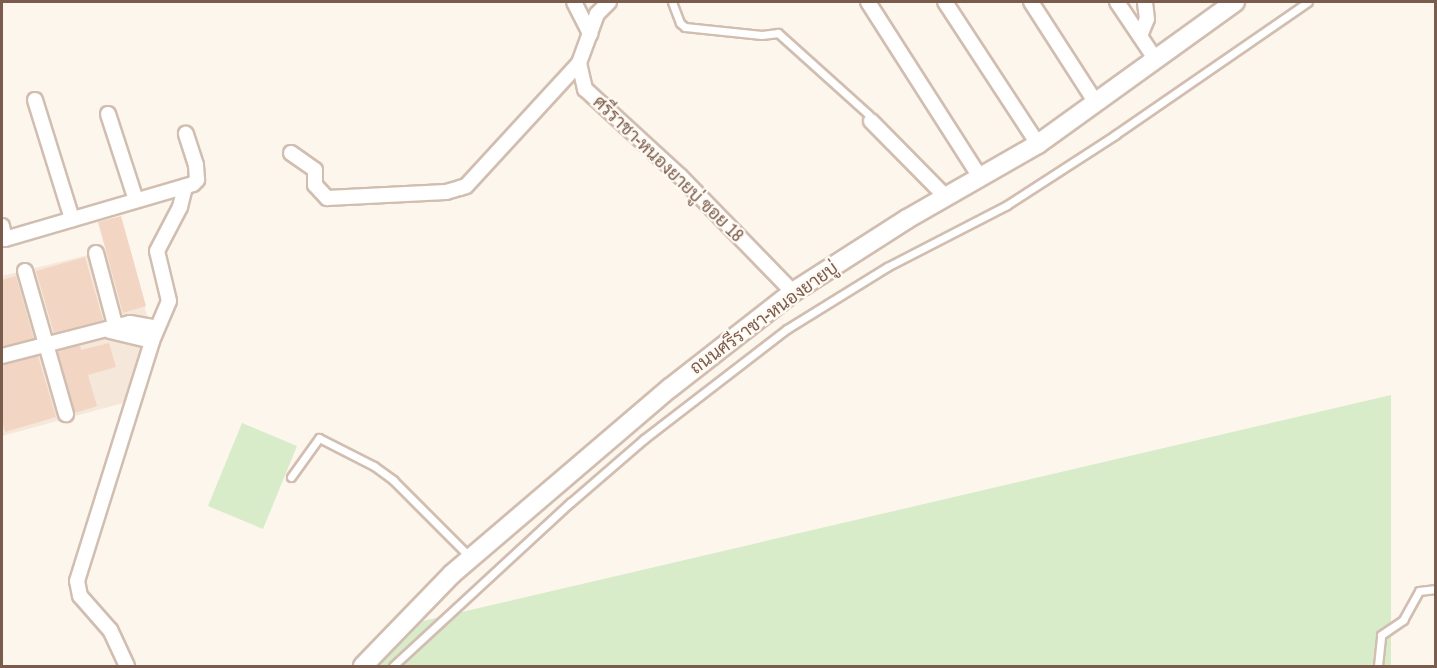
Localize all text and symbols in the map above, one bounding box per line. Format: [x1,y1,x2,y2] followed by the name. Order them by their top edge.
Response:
[588,92,748,246] street label: ศรีราชา-หนองยายบู่ ซอย 18
[686,257,842,379] street label: ถนนศรีราชา-หนองยายบู่

